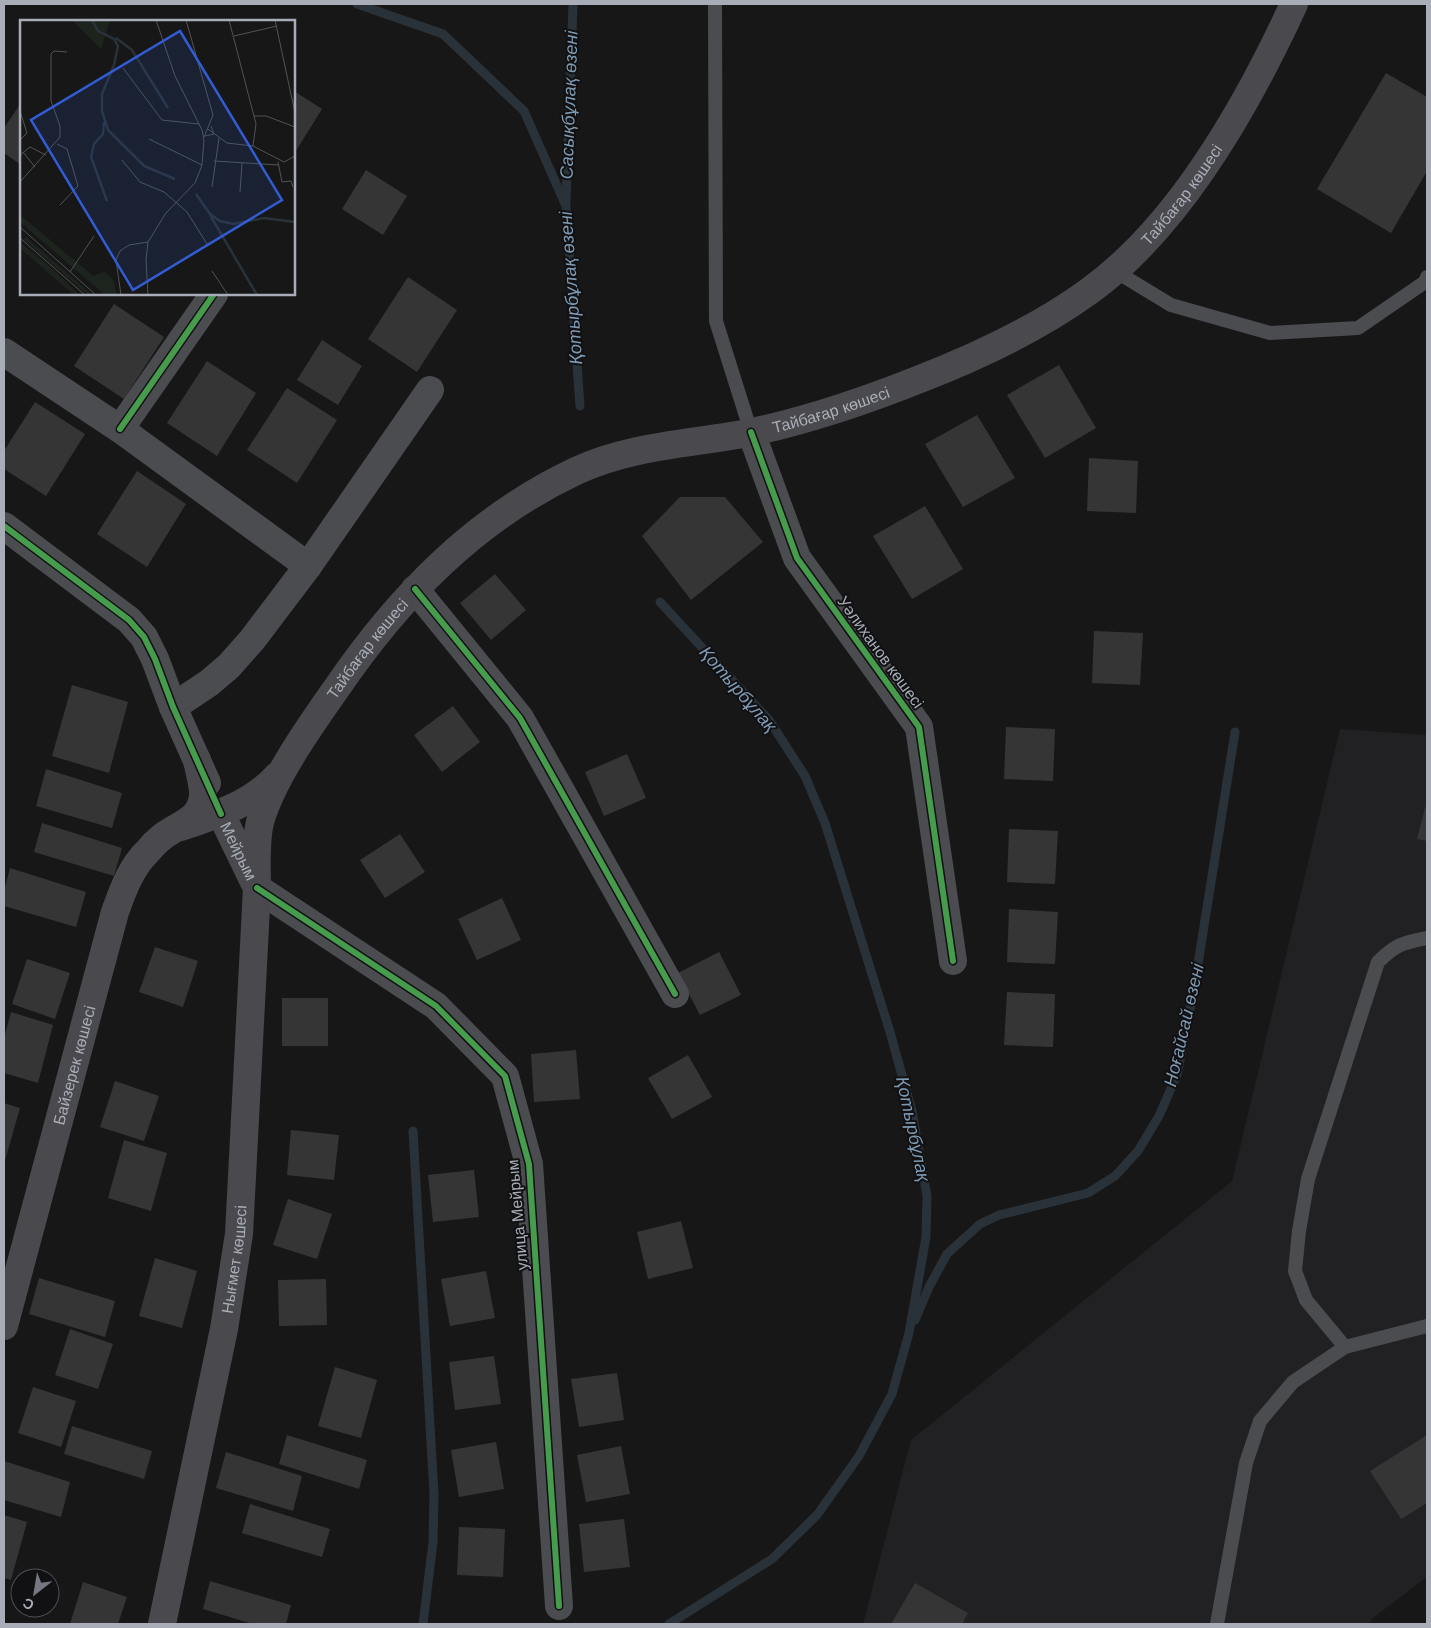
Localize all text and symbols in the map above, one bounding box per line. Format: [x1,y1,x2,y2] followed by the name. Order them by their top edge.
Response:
[20,20,295,295] inset map
[556,29,582,180] water label: Сасықбұлақ өзені
[1138,141,1225,249] street label: Тайбағар көшесі
[556,210,586,365] water label: Қотырбұлақ өзені
[771,384,892,436] street label: Тайбағар көшесі
[834,593,927,711] street label: Уәлиханов көшесі
[324,596,411,702] street label: Тайбағар көшесі
[695,642,782,737] water label: Қотырбұлақ
[217,819,260,883] street label: Мейрым
[1160,960,1208,1089] water label: Ноғайсай өзені
[50,1004,99,1127] street label: Байзерек көшесі
[892,1075,934,1185] water label: Қотырбұлақ
[504,1159,531,1271] street label: улица Мейрым
[219,1205,249,1315] street label: Нығмет көшесі
[10,1568,60,1618] north arrow
[20,1595,37,1614] text: С

